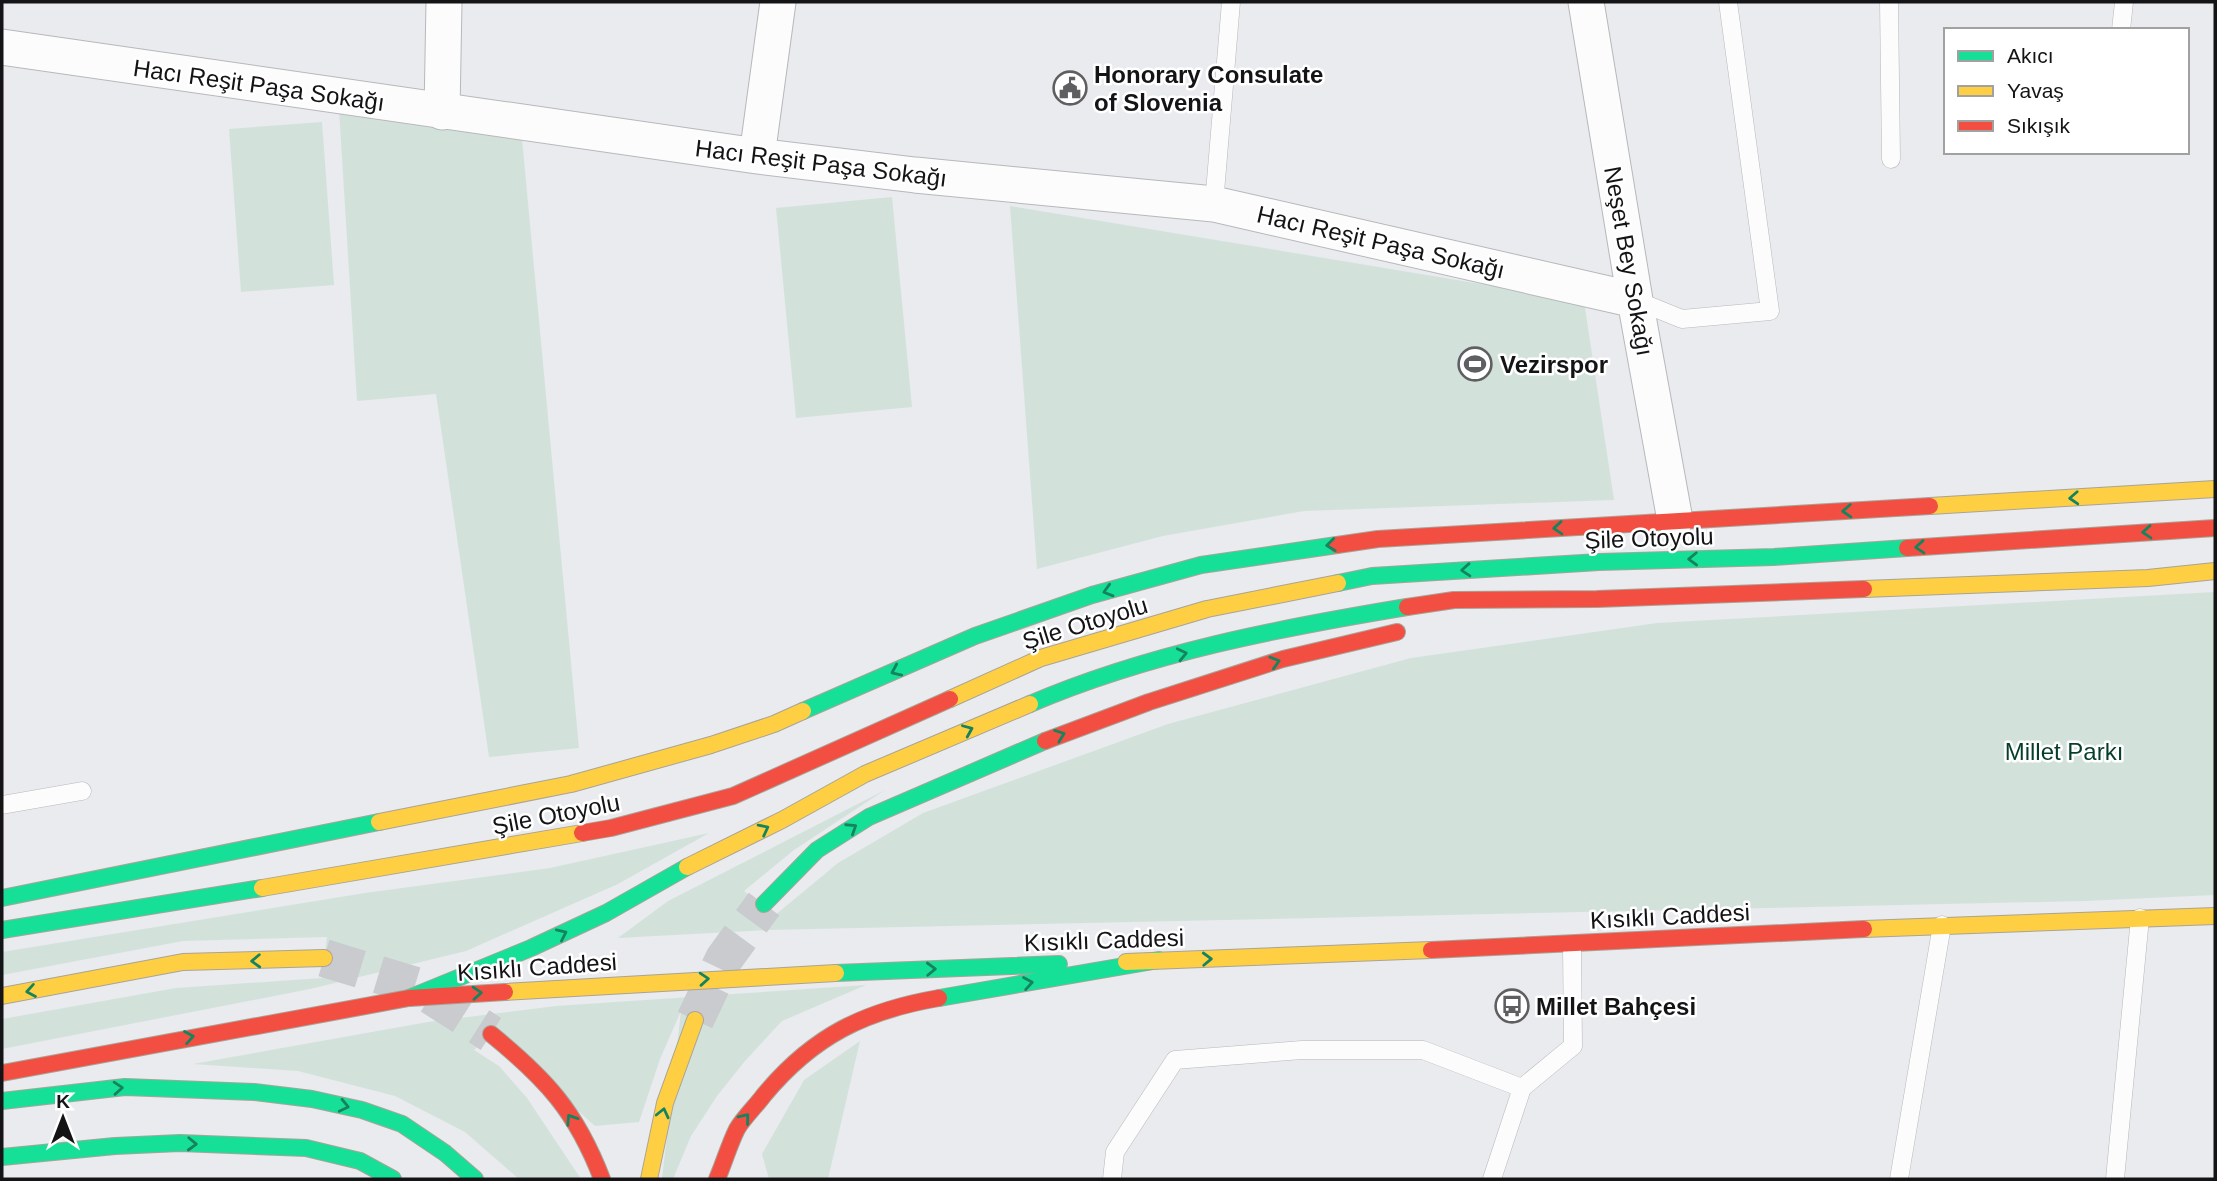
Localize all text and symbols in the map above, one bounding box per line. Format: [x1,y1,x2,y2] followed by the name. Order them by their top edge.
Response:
[1944,28,2189,154] legend
[2007,44,2054,67] text: Akıcı
[132,54,386,116] street label: Hacı Reşit Paşa Sokağı
[1094,61,1323,116] place label: Honorary Consulate of Slovenia
[1051,69,1089,107] public building icon: Honorary Consulate of Slovenia
[2007,79,2064,102] text: Yavaş
[2007,114,2071,137] text: Sıkışık
[694,134,948,192] street label: Hacı Reşit Paşa Sokağı
[1599,164,1659,358] street label: Neşet Bey Sokağı
[1254,200,1508,284] street label: Hacı Reşit Paşa Sokağı
[1456,345,1494,383] sports icon: Vezirspor
[1500,351,1608,378] place label: Vezirspor
[2068,490,2079,505] one-way arrow
[1841,503,1852,518] one-way arrow
[1552,520,1563,535] one-way arrow
[1584,522,1714,554] street label: Şile Otoyolu
[2141,524,2152,539] one-way arrow
[1325,538,1337,553] one-way arrow
[1914,540,1925,555] one-way arrow
[1687,552,1698,567] one-way arrow
[1460,563,1471,578] one-way arrow
[1103,582,1115,597] one-way arrow
[1019,591,1151,655] street label: Şile Otoyolu
[1176,647,1188,662] one-way arrow
[1269,656,1281,671] one-way arrow
[891,663,903,677] one-way arrow
[962,725,974,739] one-way arrow
[1053,729,1065,743] one-way arrow
[2005,738,2123,765] park label: Millet Parkı
[490,788,622,840] street label: Şile Otoyolu
[845,823,858,836] one-way arrow
[757,824,769,838] one-way arrow
[1589,898,1751,934] street label: Kısıklı Caddesi
[1024,924,1184,956] street label: Kısıklı Caddesi
[555,928,567,942] one-way arrow
[456,948,618,986] street label: Kısıklı Caddesi
[1202,951,1213,966] one-way arrow
[250,953,261,968] one-way arrow
[926,962,937,977] one-way arrow
[698,972,709,987] one-way arrow
[1022,976,1034,991] one-way arrow
[25,983,37,998] one-way arrow
[471,986,482,1001] one-way arrow
[1493,987,1531,1025] bus stop icon: Millet Bahçesi
[1536,993,1696,1020] place label: Millet Bahçesi
[183,1030,195,1045] one-way arrow
[113,1080,124,1095] one-way arrow
[28,1083,98,1153] north arrow
[56,1091,70,1112] text: K
[338,1098,350,1112] one-way arrow
[655,1107,670,1119] one-way arrow
[566,1113,579,1126] one-way arrow
[737,1113,749,1126] one-way arrow
[187,1136,198,1151] one-way arrow

